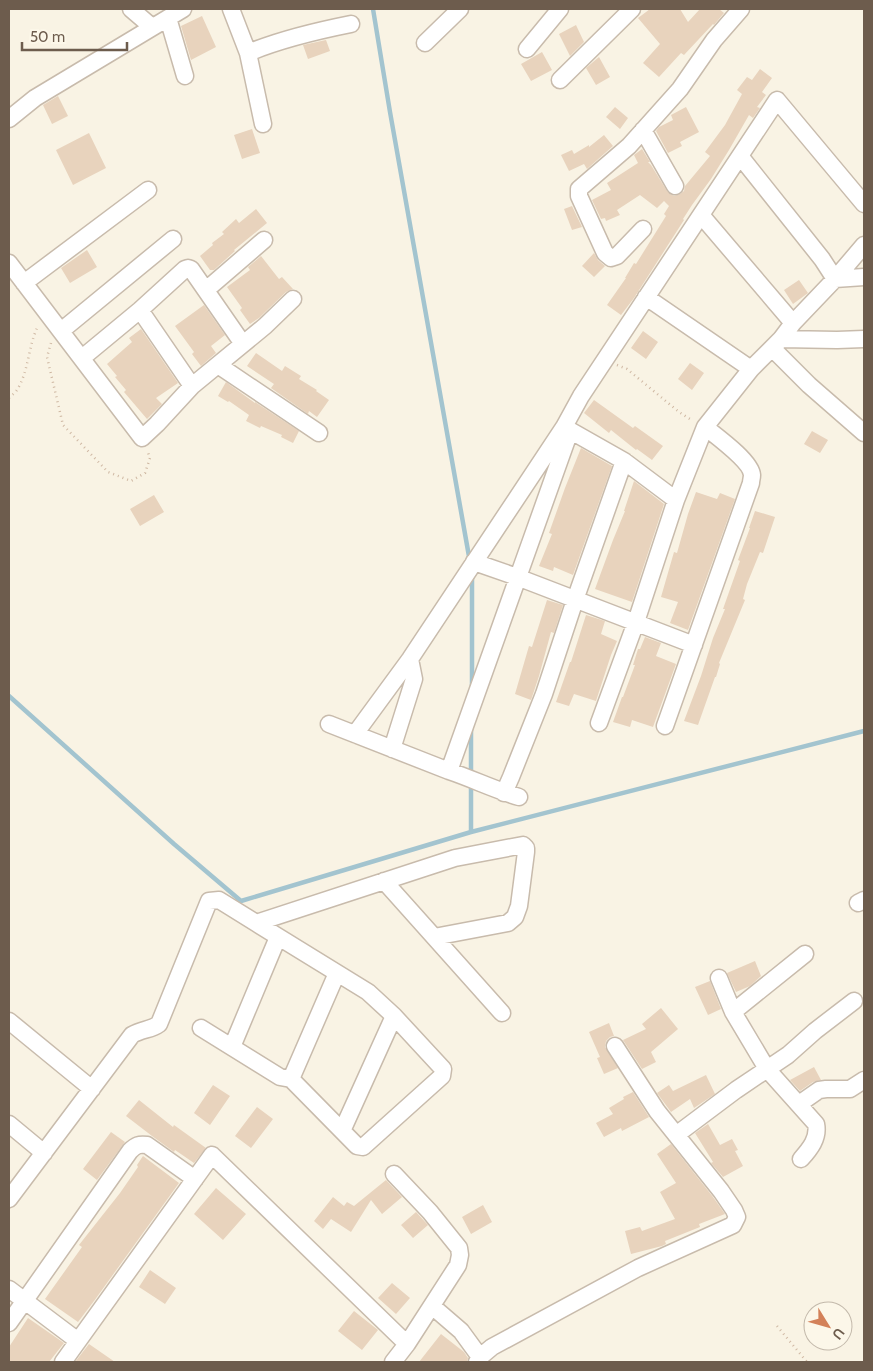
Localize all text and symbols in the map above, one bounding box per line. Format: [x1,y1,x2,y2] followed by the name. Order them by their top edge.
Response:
[22,20,128,52] scale bar
[30,28,65,46] text: 50 m
[803,1301,853,1351] north arrow
[828,1324,849,1343] text: U

